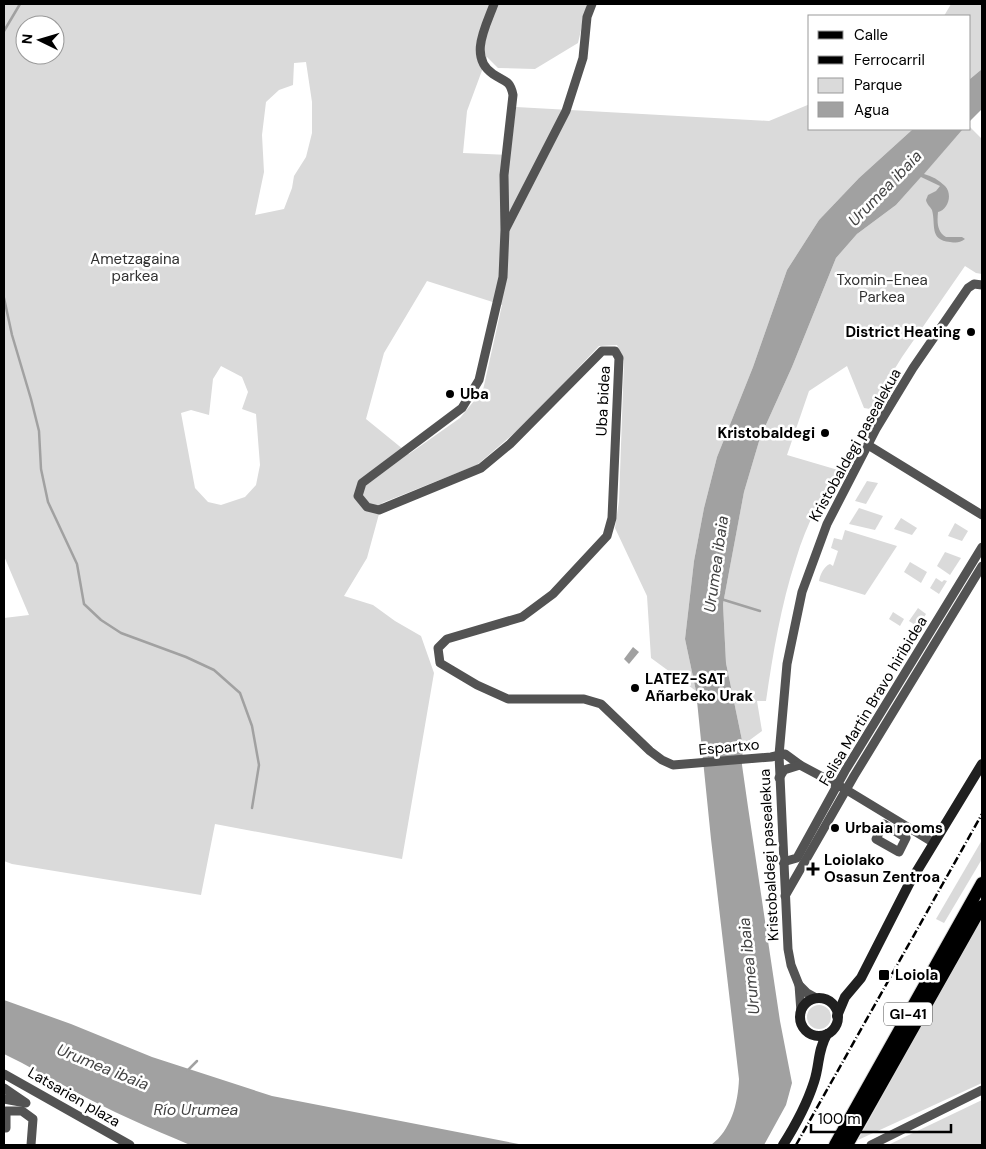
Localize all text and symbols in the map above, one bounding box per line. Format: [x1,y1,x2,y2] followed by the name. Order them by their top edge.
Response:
[15,15,65,65] north arrow
[808,15,971,130] legend
[854,25,888,45] text: Calle
[18,33,36,45] text: N
[854,50,925,70] text: Ferrocarril
[854,75,902,95] text: Parque
[854,100,889,120] text: Agua
[844,146,927,230] water label: Urumea ibaia
[90,249,180,286] park label: Ametzagaina parkea
[836,270,928,307] park label: Txomin-Enea Parkea
[846,322,961,342] place label: District Heating
[965,326,977,338] marker: District Heating
[591,365,615,437] street label: Uba bidea
[804,365,906,525] street label: Kristobaldegi pasealekua
[460,384,489,404] place label: Uba
[444,388,456,400] marker: Uba
[717,423,815,443] place label: Kristobaldegi
[819,427,831,439] marker: Kristobaldegi
[699,514,733,614] water label: Urumea ibaia
[814,612,932,790] street label: Felisa Martin Bravo hiribidea
[645,669,754,706] place label: LATEZ-SAT Añarbeko Urak
[629,682,641,694] marker: LATEZ-SAT Añarbeko Urak
[698,734,760,760] street label: Espartxo
[755,768,783,942] street label: Kristobaldegi pasealekua
[845,818,943,838] place label: Urbaia rooms
[829,822,841,834] marker: Urbaia rooms
[824,850,940,887] place label: Loiolako Osasun Zentroa
[806,862,820,876] marker: Loiolako Osasun Zentroa
[733,916,765,1016] water label: Urumea ibaia
[895,965,938,985] place label: Loiola
[877,968,891,982] marker: Loiola
[884,1002,932,1026] road number: GI-41
[54,1039,152,1095] water label: Urumea ibaia
[24,1062,124,1132] street label: Latsarien plaza
[154,1099,239,1120] water label: Río Urumea
[811,1102,951,1134] scale bar
[818,1109,861,1129] text: 100 m

